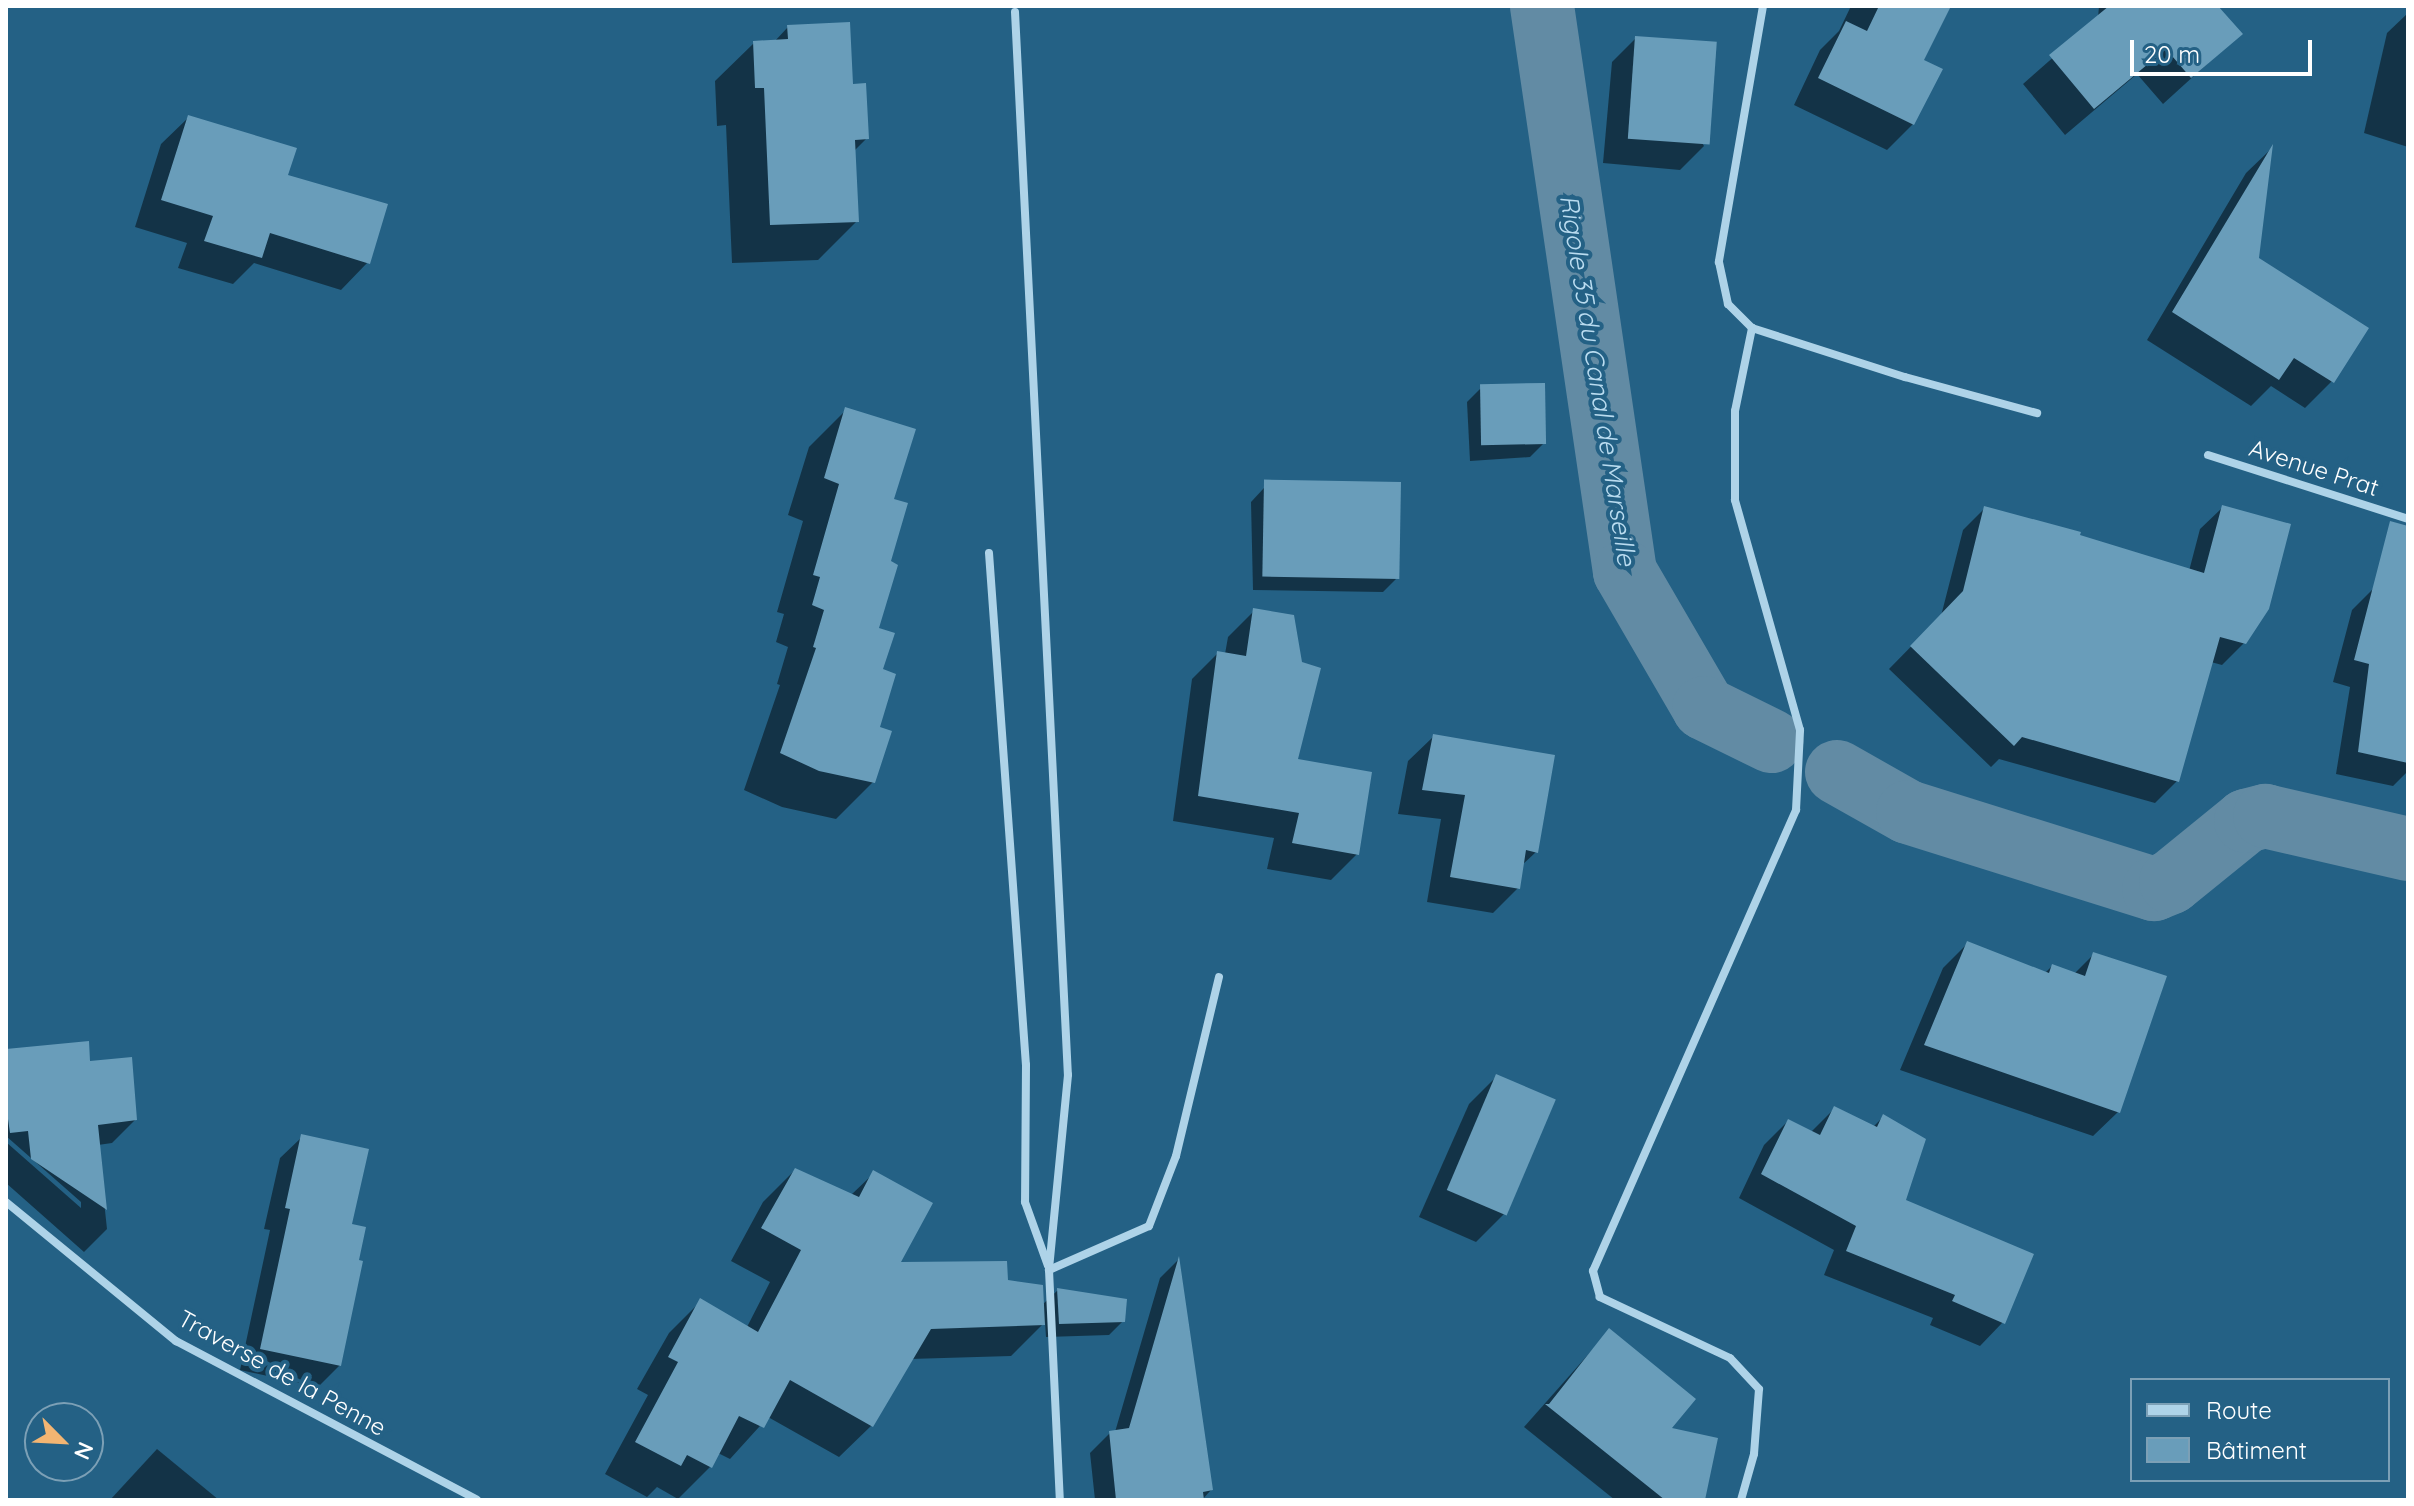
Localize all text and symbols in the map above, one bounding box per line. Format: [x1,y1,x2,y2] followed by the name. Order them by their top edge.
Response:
[2134,24,2316,74] scale bar
[2144,39,2200,69] text: 20 m
[1553,192,1643,568] water label: Rigole 35 du Canal de Marseille
[2246,434,2382,502] street label: Avenue Prat
[173,1304,391,1442] street label: Traverse de la Penne
[2130,1378,2390,1482] legend
[2206,1395,2272,1425] text: Route
[24,1402,104,1482] north arrow
[2206,1435,2307,1465] text: Bâtiment
[68,1438,100,1464] text: N

